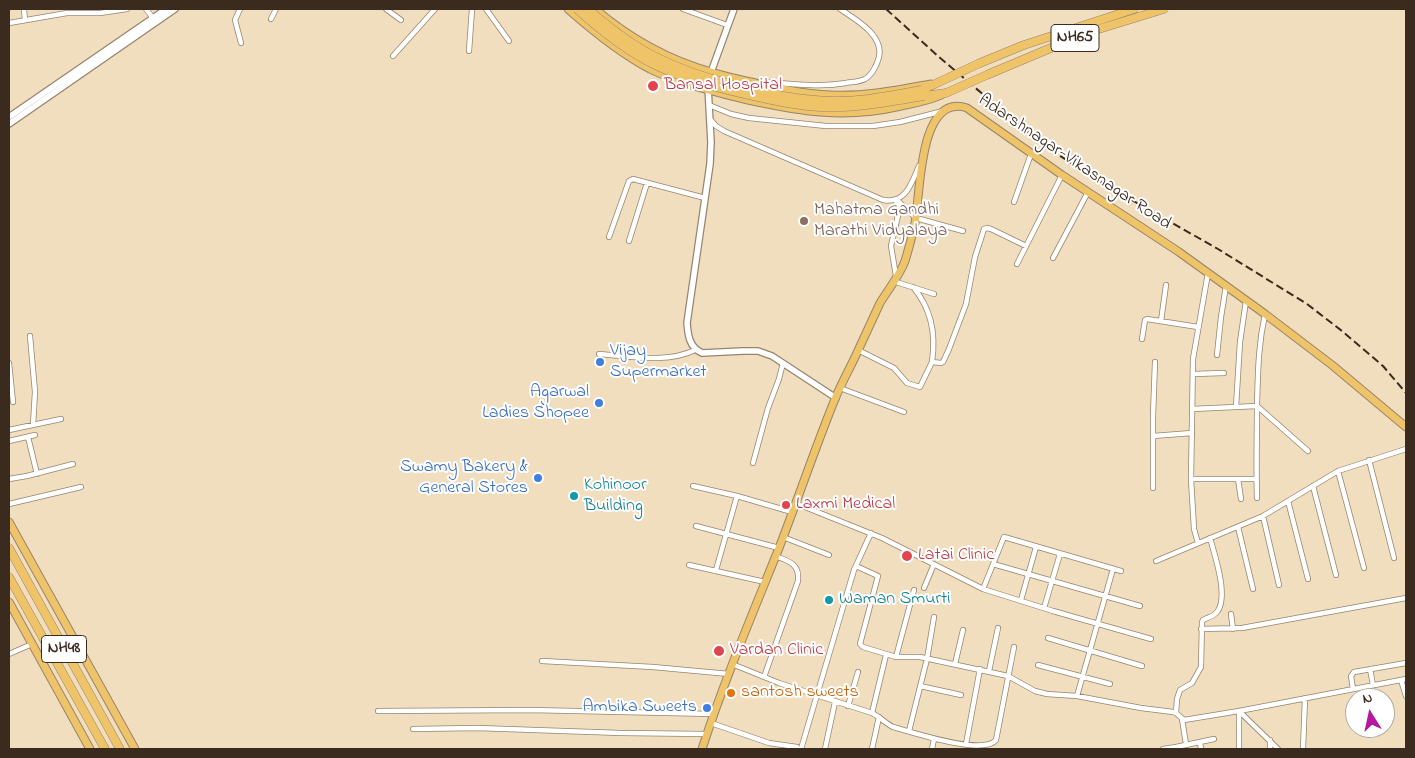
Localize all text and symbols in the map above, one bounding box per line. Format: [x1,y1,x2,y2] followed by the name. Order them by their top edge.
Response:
[1051,24,1099,52] road number: NH65
[664,75,782,97] place label: Bansal Hospital
[646,79,660,93] marker: Bansal Hospital
[973,90,1175,236] street label: Adarshnagar-Vikasnagar Road
[814,200,947,242] place label: Mahatma Gandhi Marathi Vidyalaya
[798,215,810,227] marker: Mahatma Gandhi Marathi Vidyalaya
[610,341,706,384] place label: Vijay Supermarket
[594,356,606,368] marker: Vijay Supermarket
[482,382,589,424] place label: Agarwal Ladies Shopee
[593,397,605,409] marker: Agarwal Ladies Shopee
[400,457,528,499] place label: Swamy Bakery & General Stores
[532,472,544,484] marker: Swamy Bakery & General Stores
[584,475,647,518] place label: Kohinoor Building
[568,490,580,502] marker: Kohinoor Building
[796,494,895,516] place label: Laxmi Medical
[780,499,792,511] marker: Laxmi Medical
[918,545,994,567] place label: Latai Clinic
[900,549,914,563] marker: Latai Clinic
[839,589,950,611] place label: Waman Smurti
[823,594,835,606] marker: Waman Smurti
[42,636,86,662] road number: NH48
[730,640,823,662] place label: Vardan Clinic
[712,644,726,658] marker: Vardan Clinic
[741,682,859,704] place label: santosh sweets
[725,687,737,699] marker: santosh sweets
[1345,688,1395,738] north arrow
[1361,688,1374,710] text: N
[582,697,697,719] place label: Ambika Sweets
[701,702,713,714] marker: Ambika Sweets

